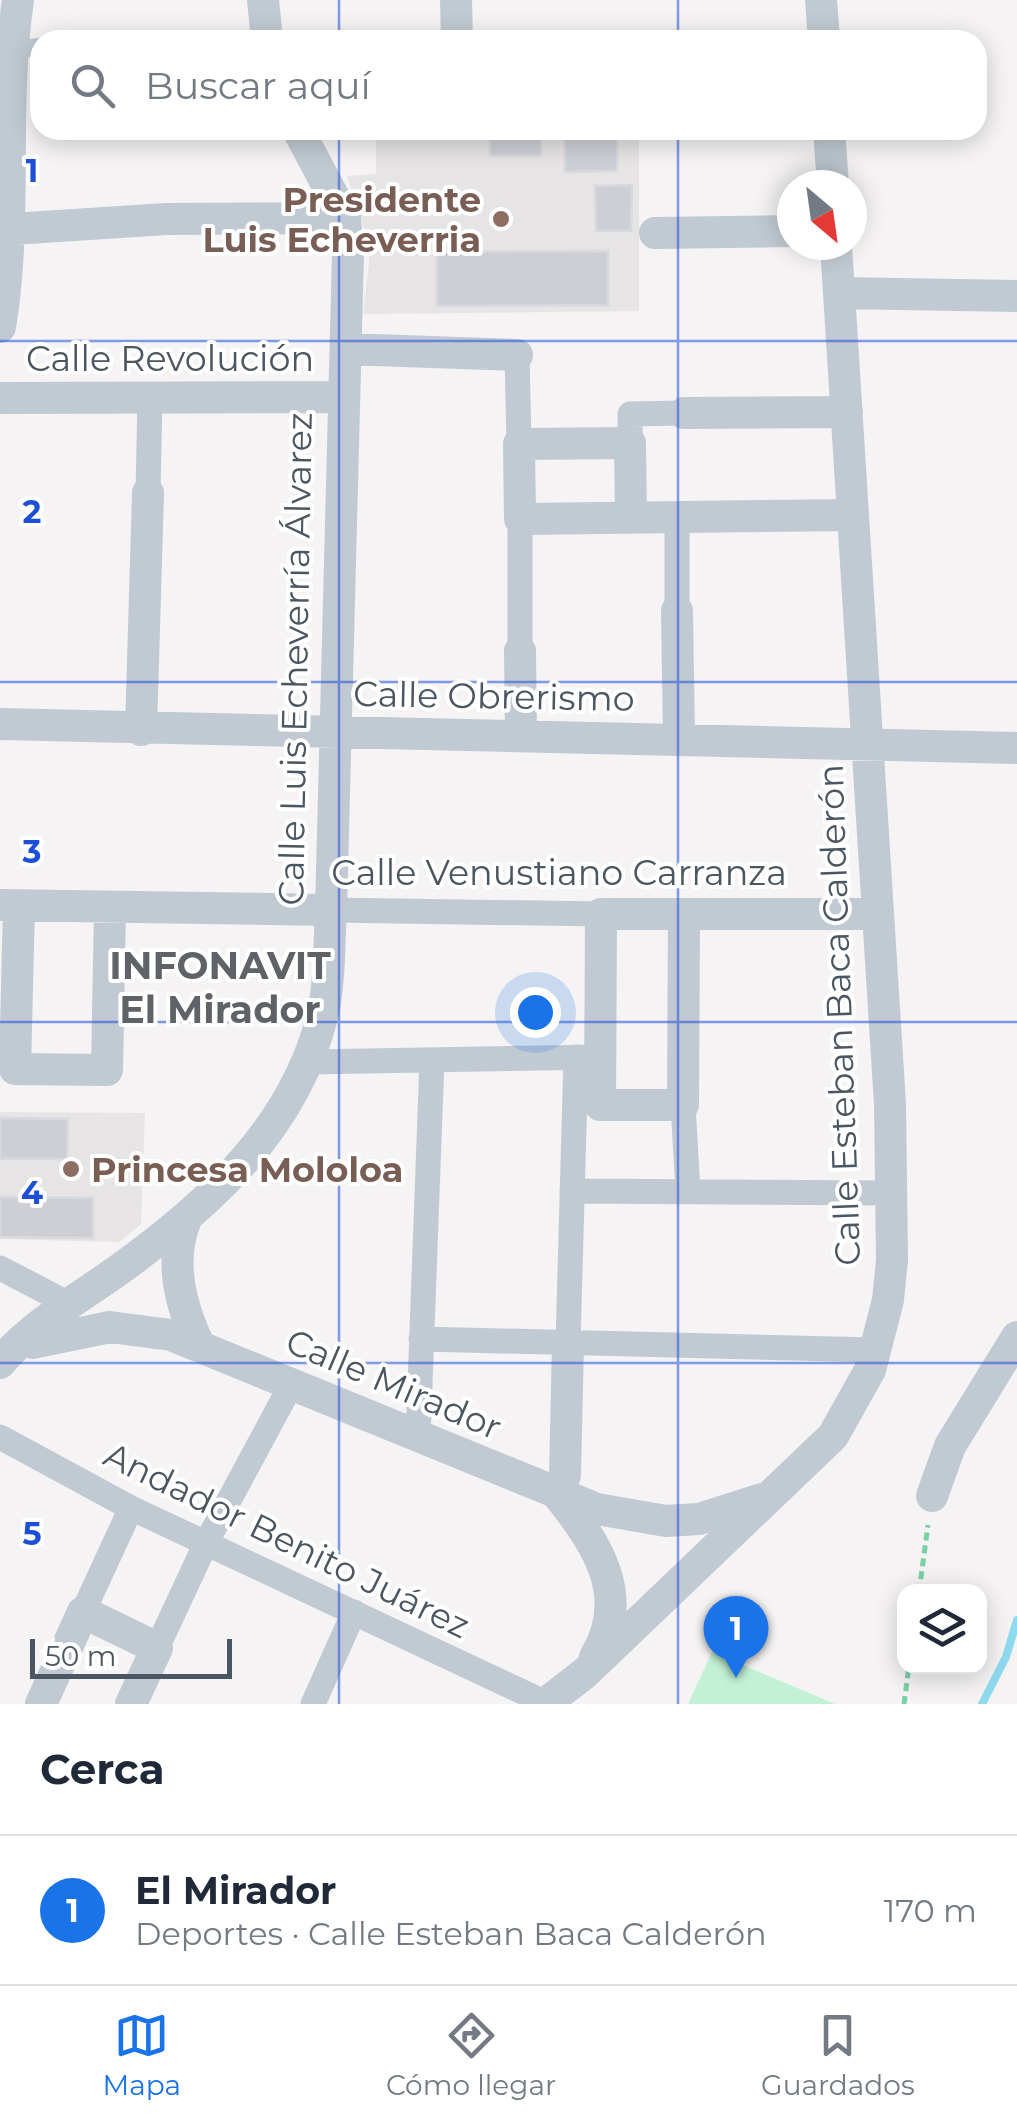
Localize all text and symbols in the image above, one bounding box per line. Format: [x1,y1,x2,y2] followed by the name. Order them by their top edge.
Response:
[30,30,987,140] search box
[65,58,120,113] icon: search
[145,62,371,109] text: Buscar aquí
[26,151,38,190] text: 1
[777,170,867,260] north arrow
[202,178,481,261] place label: Presidente Luis Echeverria
[490,208,512,230] marker: Presidente Luis Echeverria
[26,337,314,380] street label: Calle Revolución
[269,412,321,906] street label: Calle Luis Echeverría Álvarez
[23,492,41,531] text: 2
[353,672,635,720] street label: Calle Obrerismo
[809,764,869,1266] street label: Calle Esteban Baca Calderón
[22,832,41,871] text: 3
[331,851,787,894] street label: Calle Venustiano Carranza
[109,942,331,1033] district label: INFONAVIT El Mirador
[510,987,561,1038] your location
[91,1148,403,1191] place label: Princesa Mololoa
[60,1158,82,1180] marker: Princesa Mololoa
[21,1173,43,1212] text: 4
[280,1319,508,1449] street label: Calle Mirador
[97,1433,477,1647] street label: Andador Benito Juárez
[22,1514,42,1553] text: 5
[897,1584,987,1674] map controls
[897,1584,987,1674] button: layers
[704,1596,768,1678] pin: 1
[30,1634,232,1678] scale bar
[45,1639,116,1673] text: 50 m
[40,1743,165,1795] text: Cerca
[135,1867,336,1914] text: El Mirador
[66,1891,79,1930] text: 1
[884,1891,977,1930] text: 170 m
[135,1914,767,1953] text: Deportes · Calle Esteban Baca Calderón
[102,2008,181,2102] tab: Mapa
[386,2008,556,2102] tab: Cómo llegar
[761,2008,915,2102] tab: Guardados

